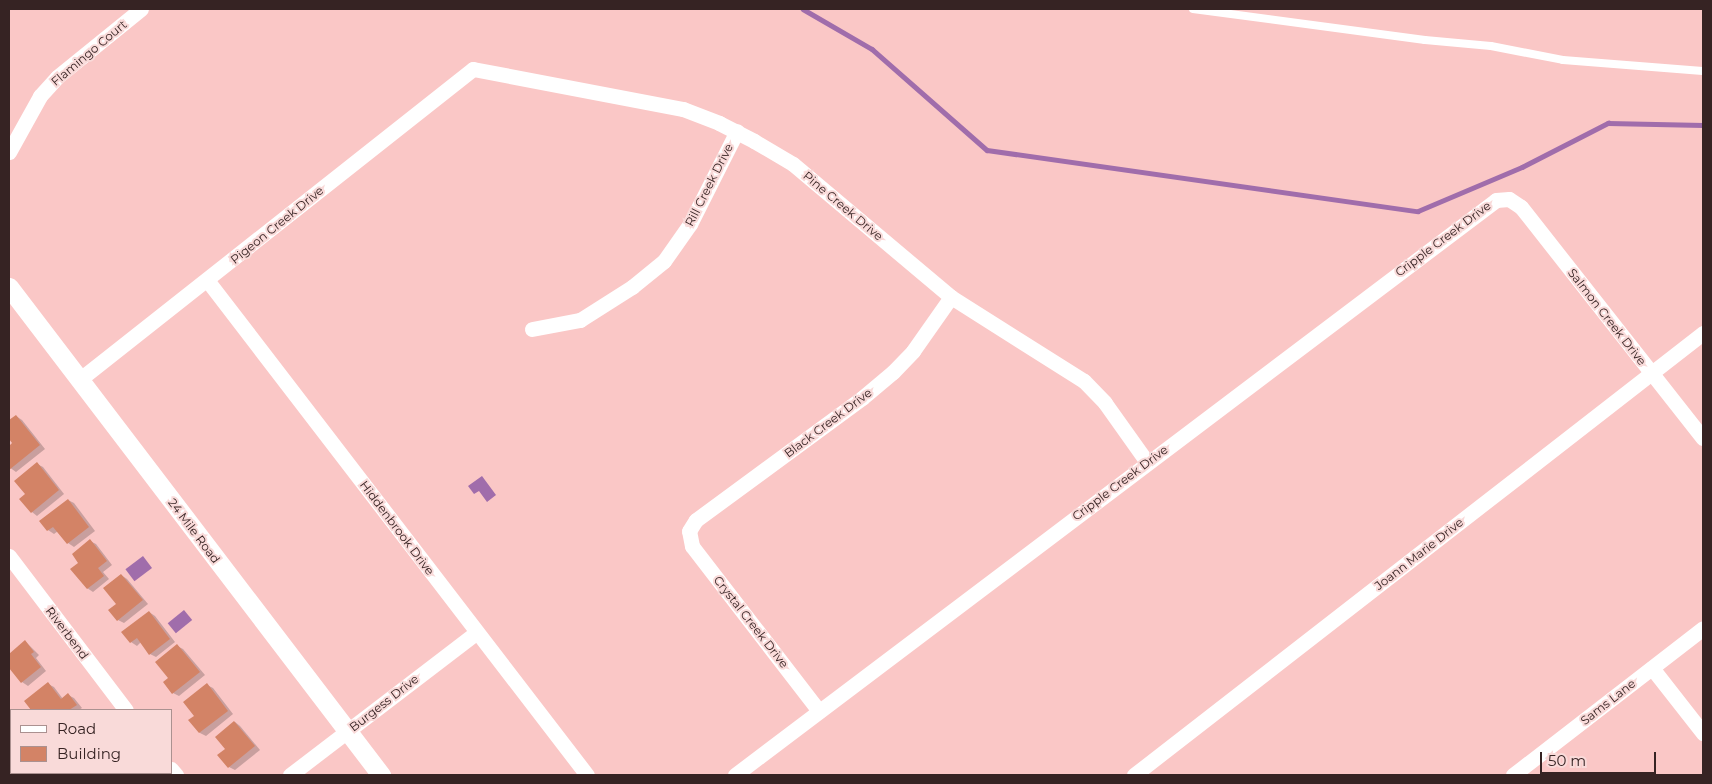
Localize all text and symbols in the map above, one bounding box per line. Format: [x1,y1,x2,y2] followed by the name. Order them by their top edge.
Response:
[48,17,130,89] street label: Flamingo Court
[682,141,736,229] street label: Rill Creek Drive
[800,168,886,244] street label: Pine Creek Drive
[228,183,326,267] street label: Pigeon Creek Drive
[1392,198,1494,280] street label: Cripple Creek Drive
[1565,266,1649,368] street label: Salmon Creek Drive
[781,385,875,461] street label: Black Creek Drive
[1069,442,1171,524] street label: Cripple Creek Drive
[357,478,437,578] street label: Hiddenbrook Drive
[165,496,223,566] street label: 24 Mile Road
[1372,515,1466,593] street label: Joann Marie Drive
[711,573,791,671] street label: Crystal Creek Drive
[43,604,91,662] street label: Riverbend
[347,672,421,734] street label: Burgess Drive
[1578,676,1638,728] street label: Sams Lane
[10,709,172,774] legend
[57,719,96,738] text: Road
[1542,742,1658,774] scale bar
[57,744,121,763] text: Building
[1548,751,1586,770] text: 50 m

